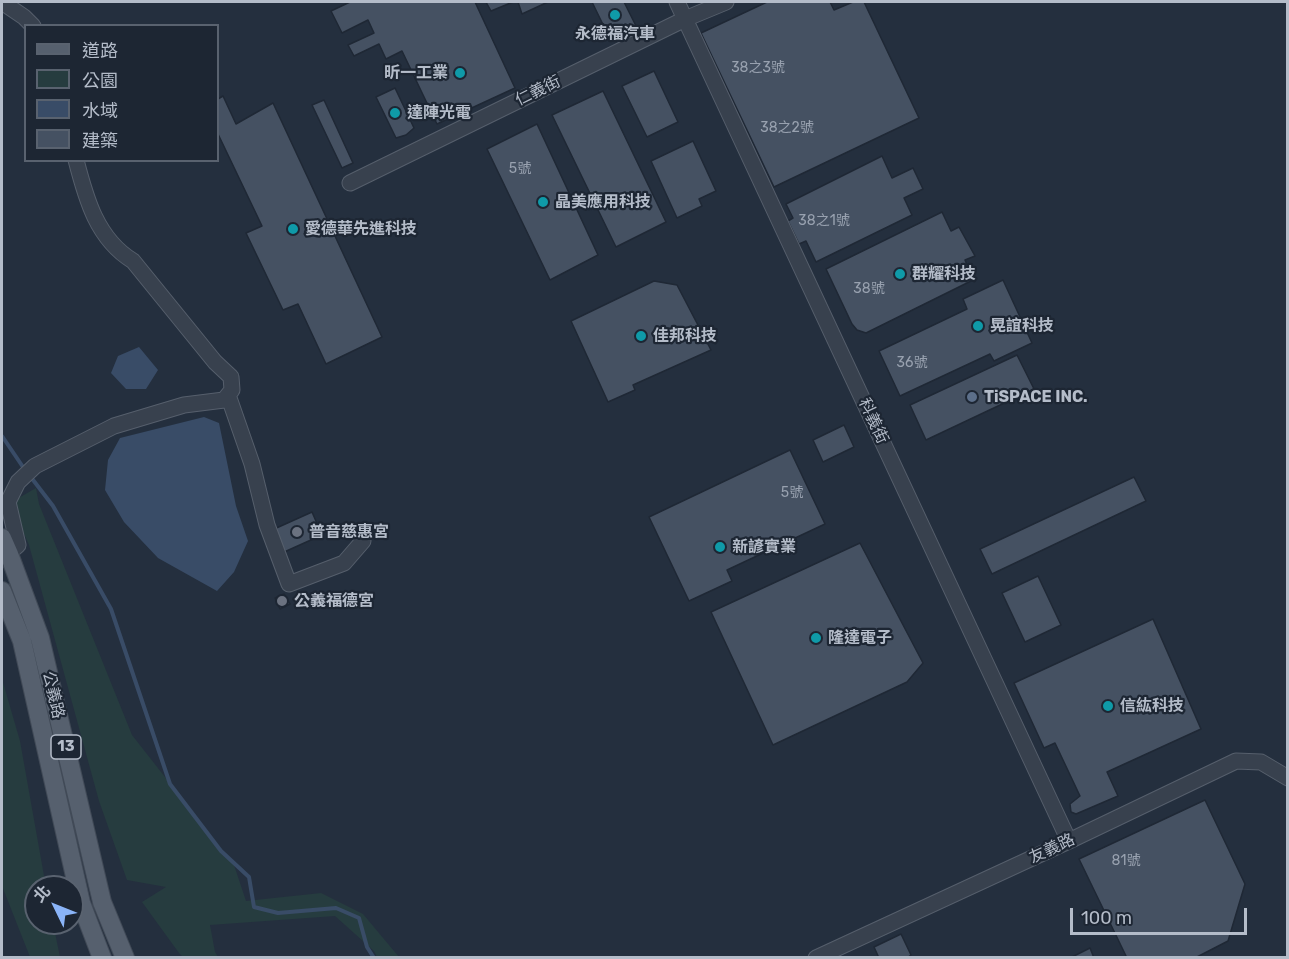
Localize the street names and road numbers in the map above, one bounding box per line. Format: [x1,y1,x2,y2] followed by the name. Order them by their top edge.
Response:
[512,72,564,110] street label: 仁義街
[854,395,892,447] street label: 科義街
[38,669,68,721] street label: 公義路
[51,735,81,759] road number: 13
[1026,830,1078,868] street label: 友義路

